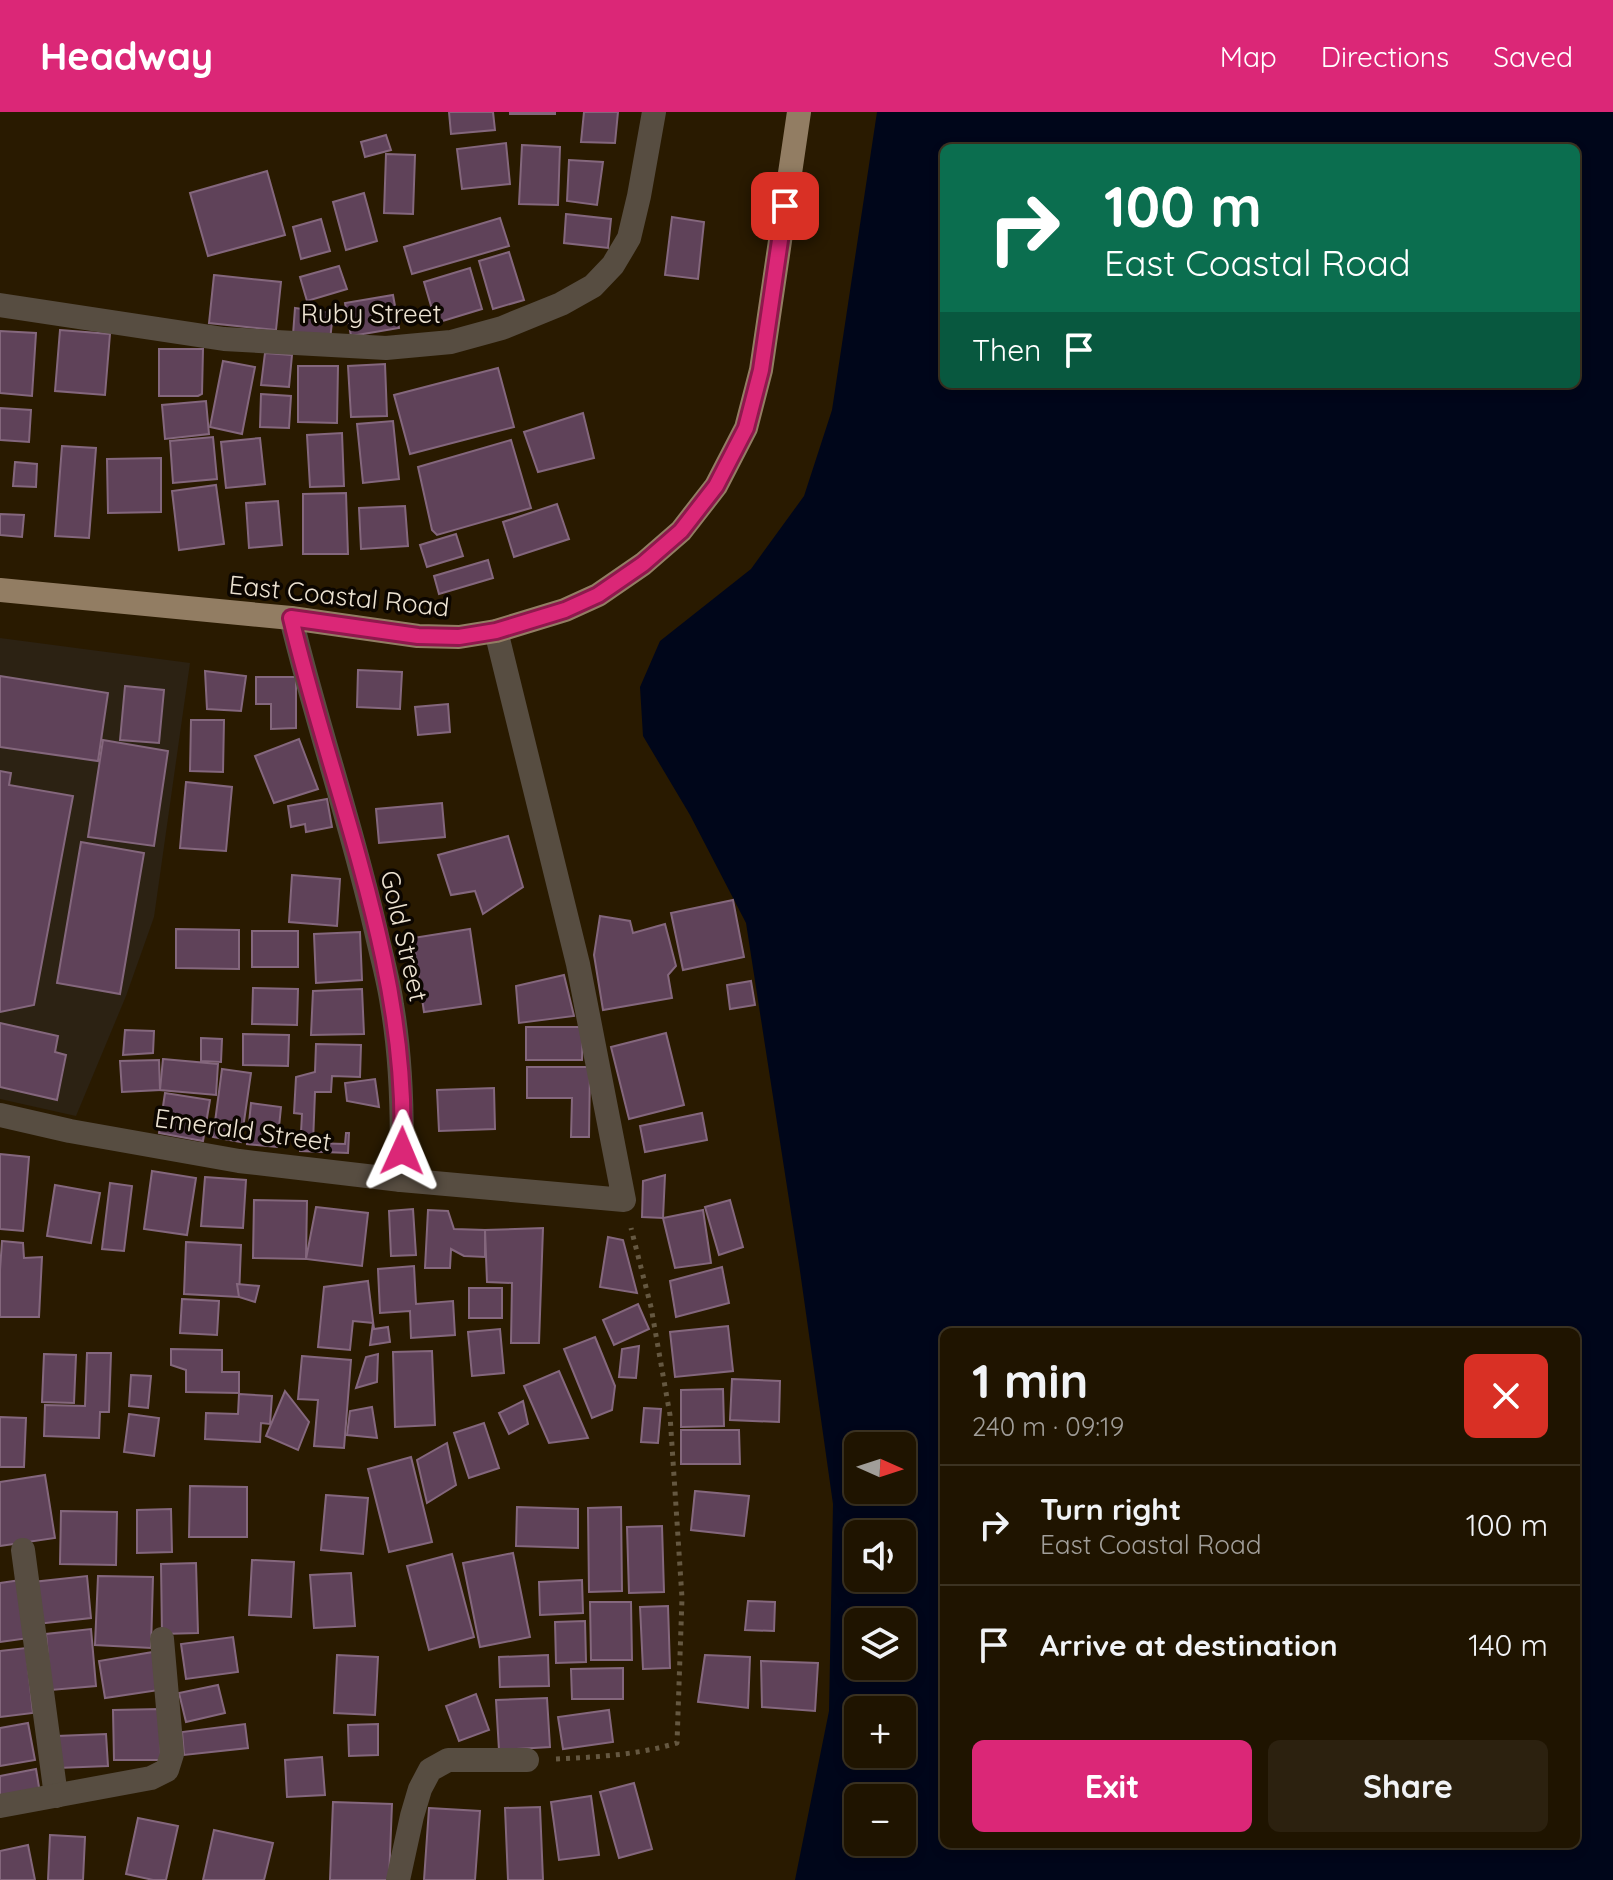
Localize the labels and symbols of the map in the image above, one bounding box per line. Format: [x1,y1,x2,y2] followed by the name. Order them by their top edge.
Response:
[751,172,819,240] pin
[301,297,441,330] street label: Ruby Street
[227,568,451,623] street label: East Coastal Road
[373,867,436,1005] street label: Gold Street
[153,1101,334,1158] street label: Emerald Street
[360,1109,444,1193] position arrow
[844,1432,916,1504] north arrow

